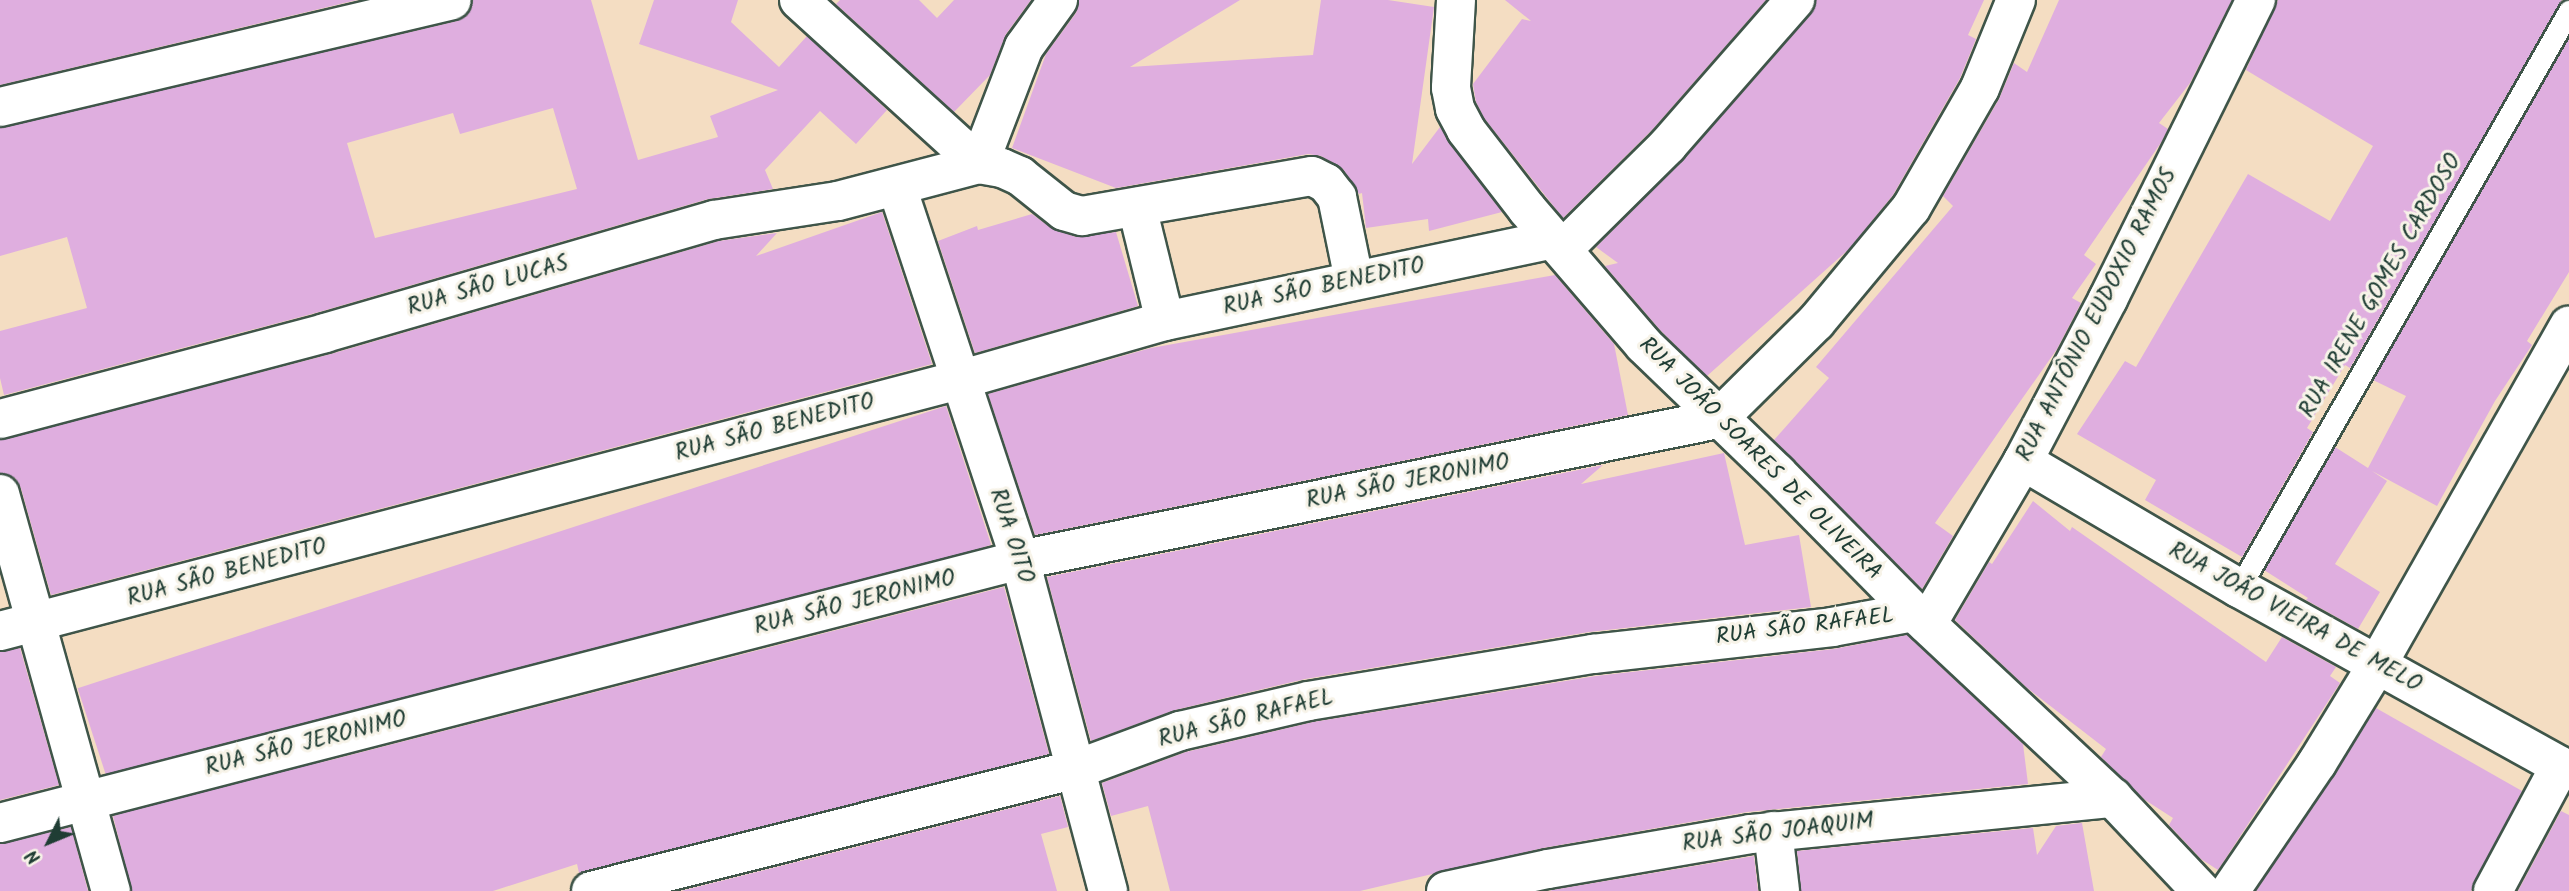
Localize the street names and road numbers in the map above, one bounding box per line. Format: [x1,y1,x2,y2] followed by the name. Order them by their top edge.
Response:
[2294,149,2468,423] street label: RUA IRENE GOMES CARDOSO
[2011,164,2183,466] street label: RUA ANTÔNIO EUDOXIO RAMOS
[404,250,572,322] street label: RUA SÃO LUCAS
[1221,252,1427,322] street label: RUA SÃO BENEDITO
[1633,332,1887,586] street label: RUA JOÃO SOARES DE OLIVEIRA
[672,388,878,468] street label: RUA SÃO BENEDITO
[1304,449,1512,515] street label: RUA SÃO JERONIMO
[983,485,1039,587] street label: RUA OITO
[124,533,330,613] street label: RUA SÃO BENEDITO
[2164,537,2426,699] street label: RUA JOÃO VIEIRA DE MELO
[751,565,959,641] street label: RUA SÃO JERONIMO
[1714,602,1896,652] street label: RUA SÃO RAFAEL
[1156,684,1336,754] street label: RUA SÃO RAFAEL
[202,706,410,782] street label: RUA SÃO JERONIMO
[1681,808,1875,858] street label: RUA SÃO JOAQUIM

